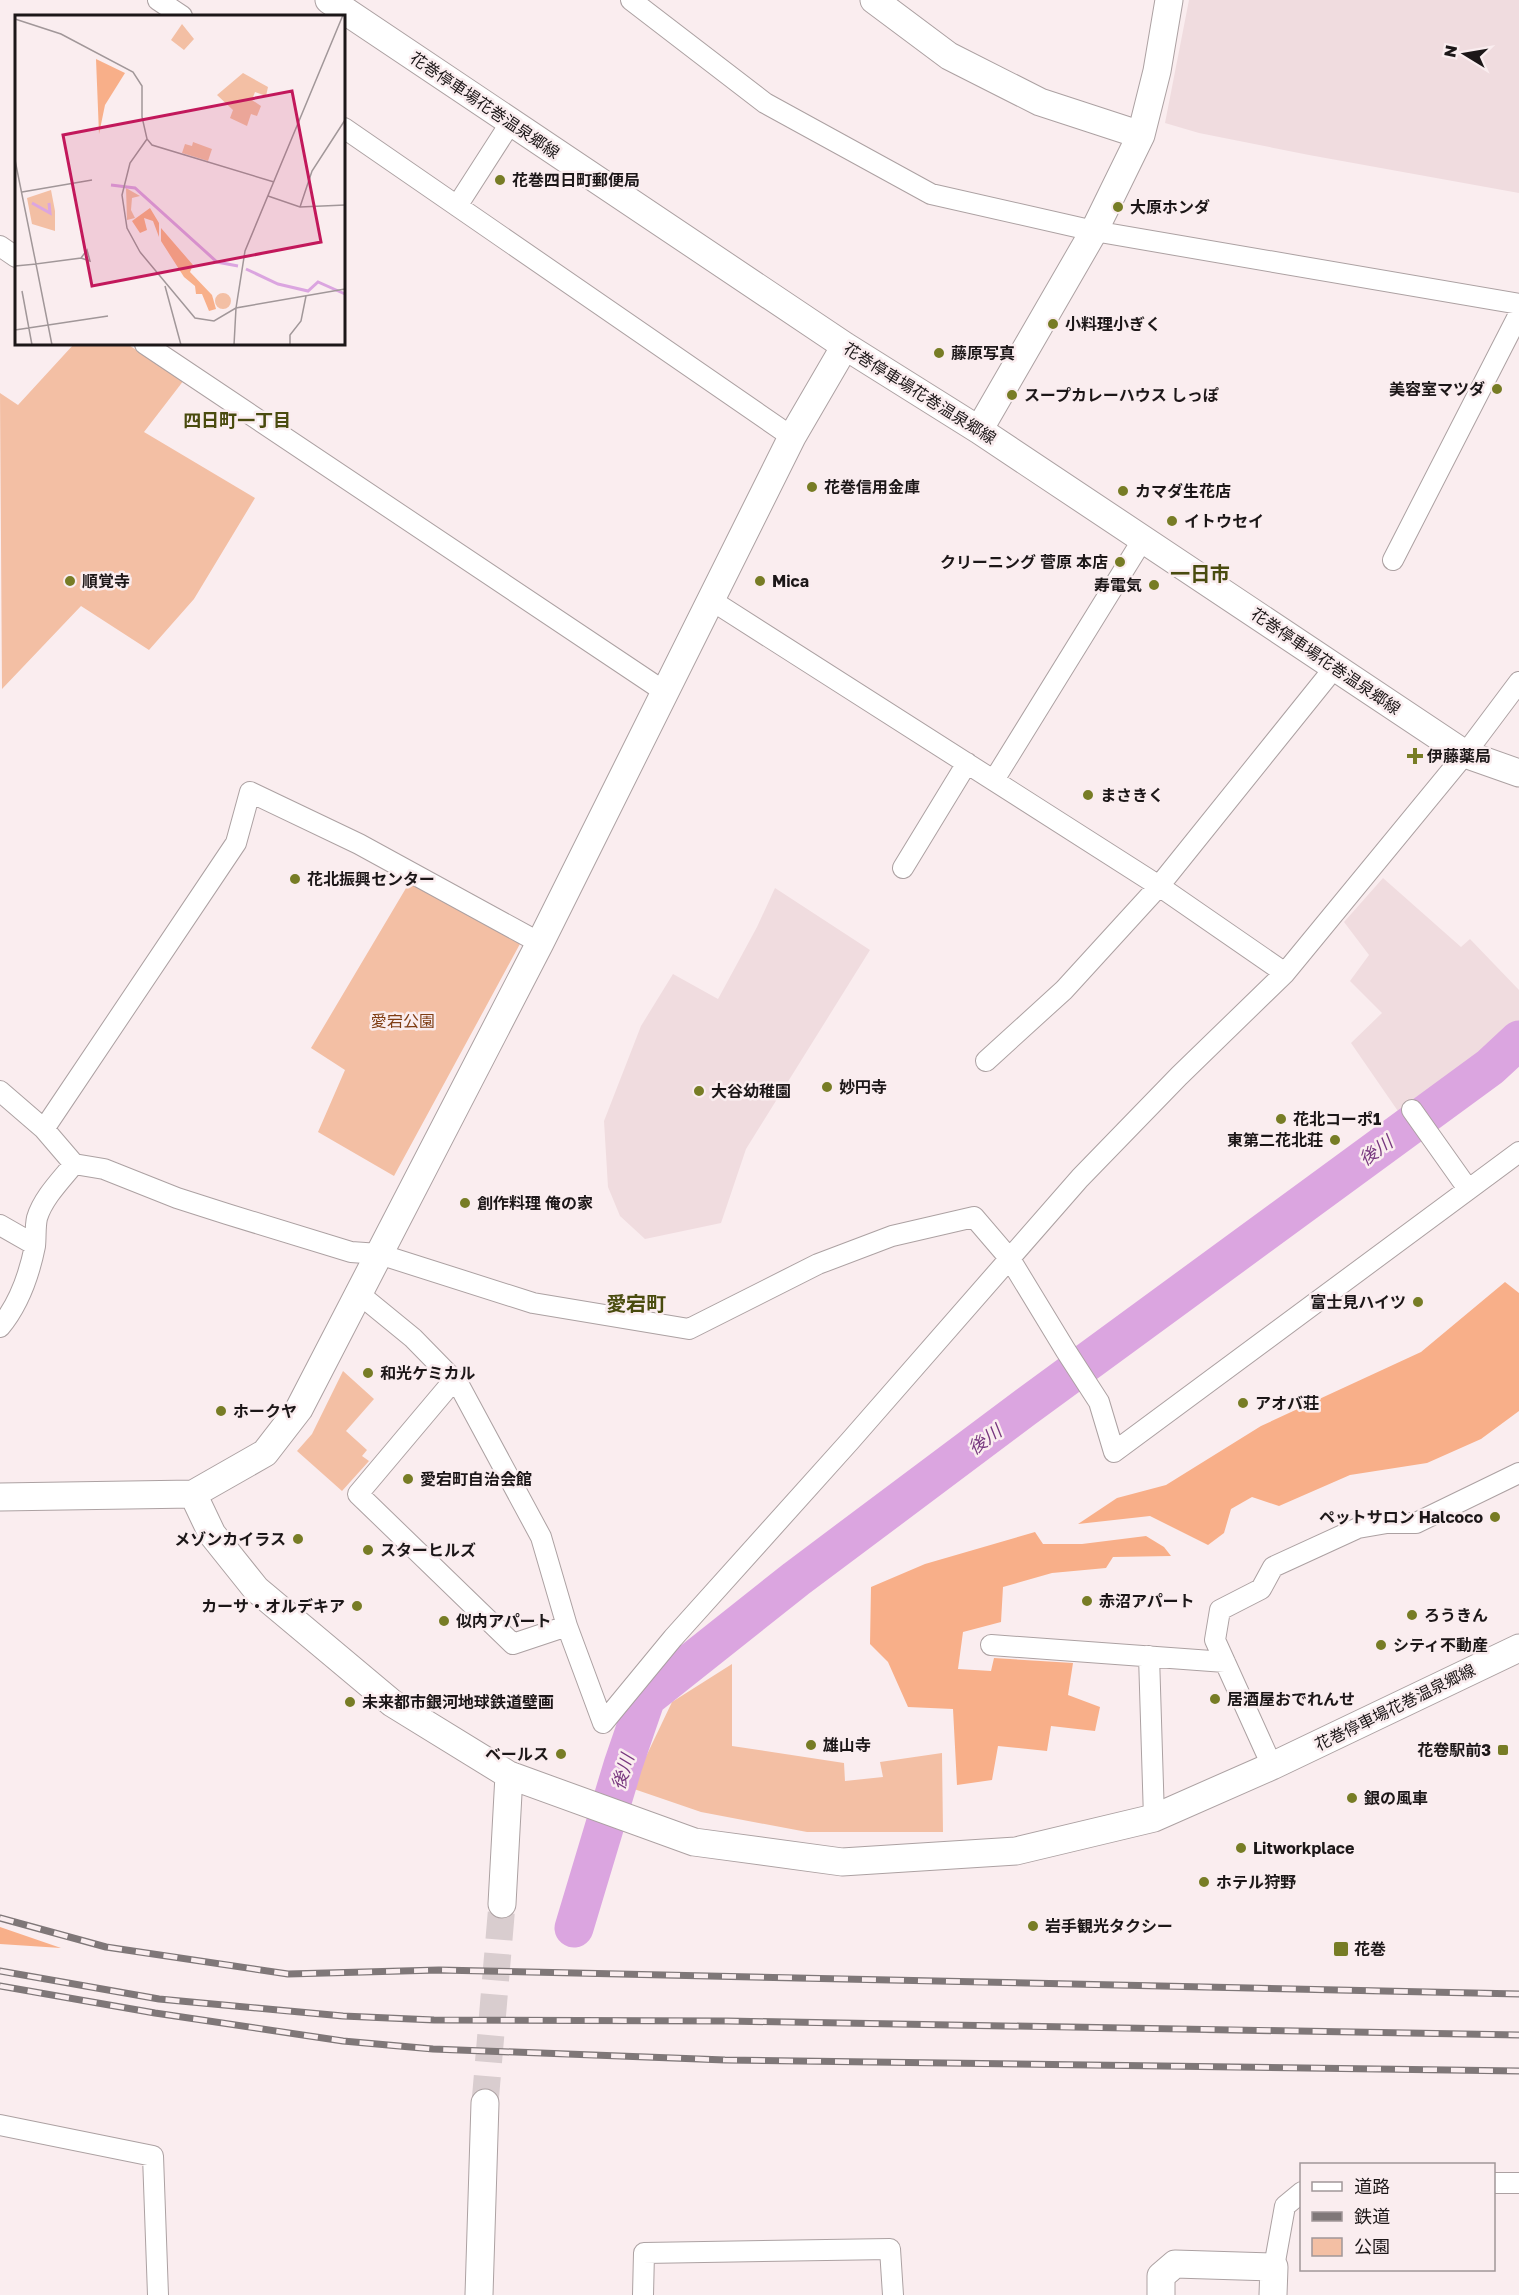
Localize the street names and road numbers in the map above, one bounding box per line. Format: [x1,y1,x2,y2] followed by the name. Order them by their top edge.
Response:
[406,47,564,163] street label: 花巻停車場花巻温泉郷線
[840,338,1000,448] street label: 花巻停車場花巻温泉郷線
[1247,603,1405,719] street label: 花巻停車場花巻温泉郷線
[1312,1659,1478,1755] street label: 花巻停車場花巻温泉郷線

